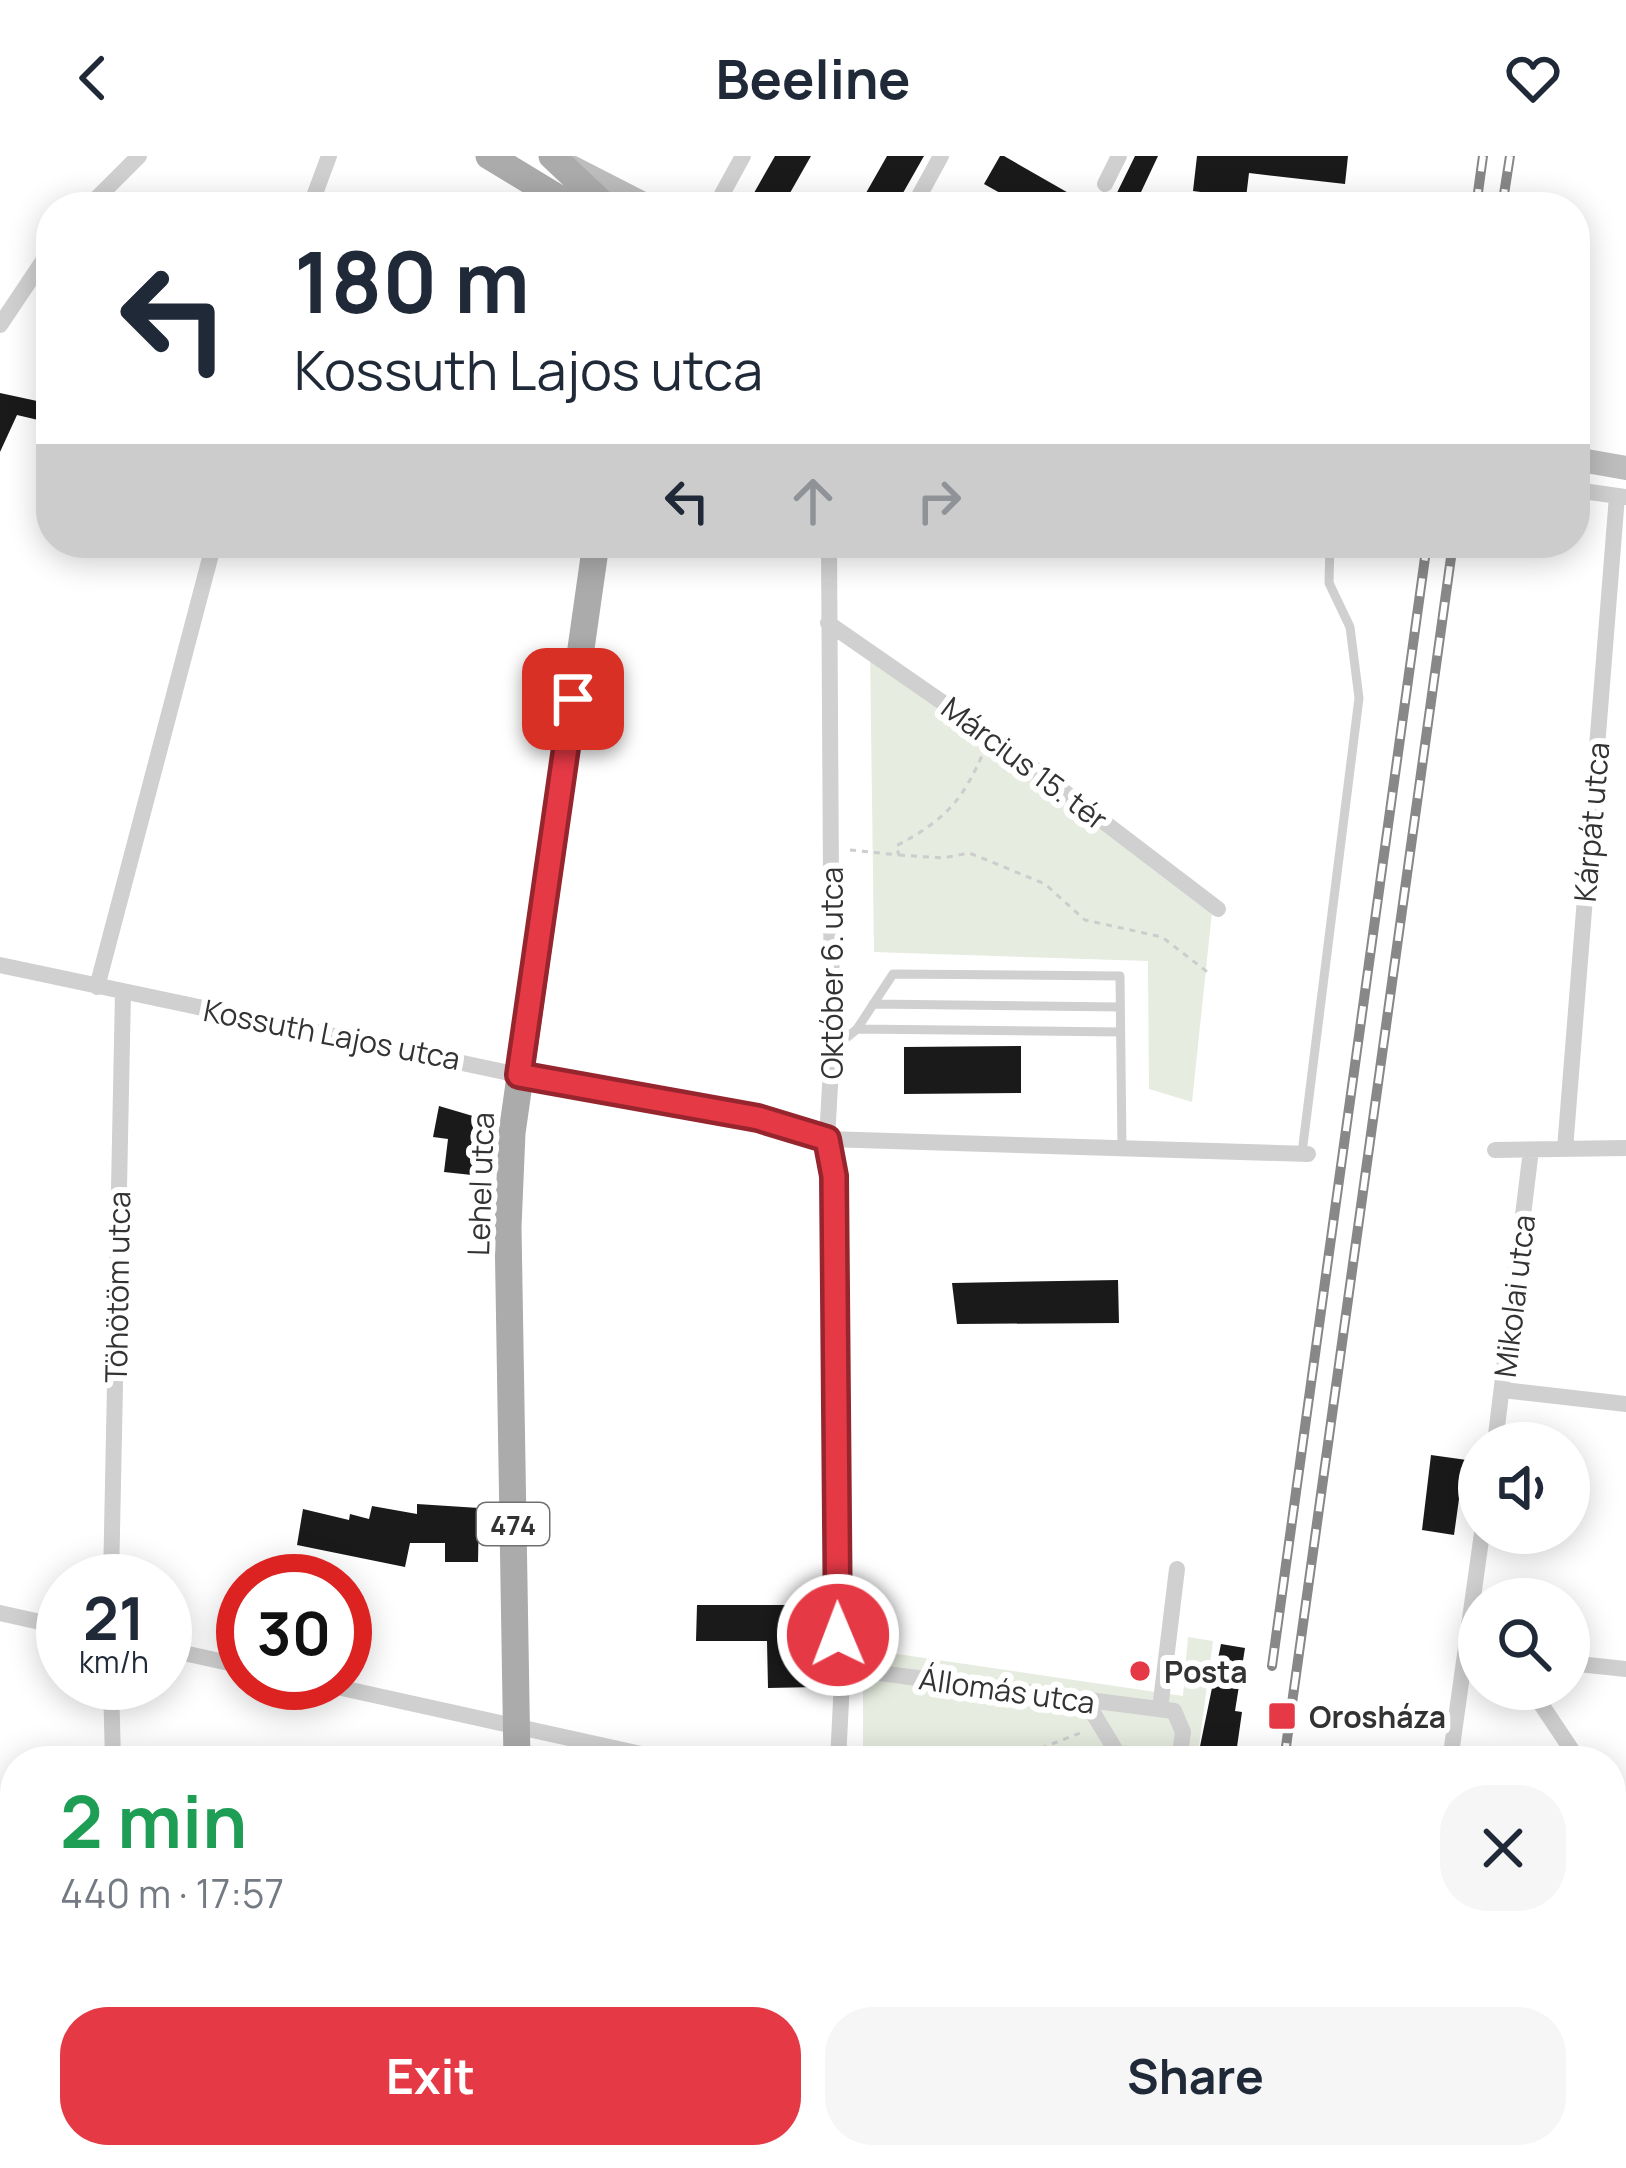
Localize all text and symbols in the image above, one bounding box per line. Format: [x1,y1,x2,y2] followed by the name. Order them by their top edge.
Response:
[715,41,911,115] text: Beeline
[60,45,126,111] icon: back
[1500,45,1566,111] icon: heart
[294,223,530,338] text: 180 m
[96,240,252,396] icon: left
[294,332,763,406] text: Kossuth Lajos utca
[654,468,720,534] icon: left
[780,468,846,534] icon: ahead
[906,468,972,534] icon: right
[522,648,624,750] pin
[540,666,606,732] icon: arrive
[934,687,1117,839] street label: Március 15. tér
[1564,740,1618,904] street label: Kárpát utca
[811,867,852,1079] street label: Október 6. utca
[200,989,464,1079] street label: Kossuth Lajos utca
[457,1112,503,1256] street label: Lehel utca
[95,1191,139,1383] street label: Töhötöm utca
[1484,1212,1544,1380] street label: Mikolai utca
[1458,1422,1590,1710] map controls
[1458,1422,1590,1554] button: sound
[477,1503,549,1545] road number: 474
[216,1554,372,1710] speed limit sign: 30
[775,1572,901,1698] position arrow
[83,1576,145,1658] text: 21
[1458,1578,1590,1710] button: search
[79,1641,149,1682] text: km/h
[1164,1651,1248,1692] place label: Posta
[916,1657,1098,1723] street label: Állomás utca
[1127,1658,1153,1684] marker: Posta
[1309,1696,1446,1737] place label: Orosháza
[1266,1700,1298,1732] marker: Orosháza
[60,1771,247,1870] text: 2 min
[1440,1785,1566,1911] button: close
[60,1866,284,1920] text: 440 m · 17:57
[60,2007,801,2145] button: Exit
[825,2007,1566,2145] button: Share

